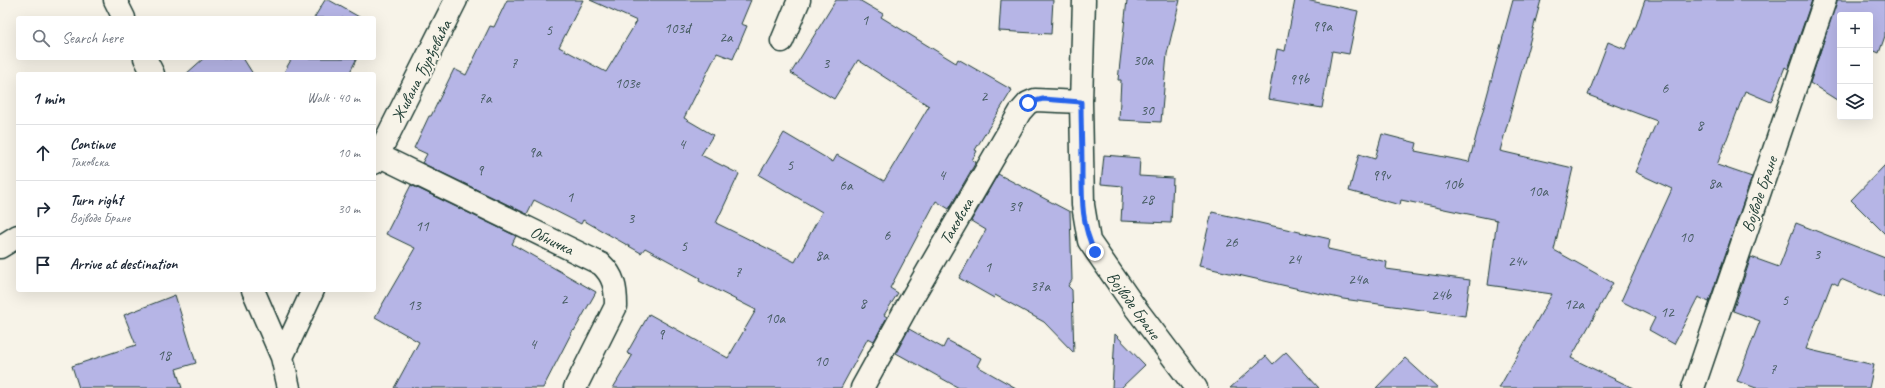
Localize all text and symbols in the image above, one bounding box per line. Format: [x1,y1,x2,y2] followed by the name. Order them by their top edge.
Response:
[862,11,870,30] house number: 1
[1837,12,1873,120] map controls
[1837,12,1873,48] button: +
[387,15,458,126] street label: Живана Ђурђевића
[16,16,376,60] search box
[1312,17,1333,36] house number: 99a
[664,19,693,38] house number: 103đ
[546,21,554,40] house number: 5
[30,27,52,49] icon: search
[719,28,734,47] house number: 2a
[62,29,123,48] text: Search here
[1837,48,1873,84] button: −
[1133,51,1154,70] house number: 30a
[511,54,519,73] house number: 7
[823,54,831,73] house number: 3
[1289,70,1310,89] house number: 99b
[614,74,641,93] house number: 103e
[1662,79,1670,98] house number: 6
[1837,84,1873,120] button: layers
[981,87,989,106] house number: 2
[32,88,65,109] text: 1 min
[478,89,493,108] house number: 7a
[307,90,360,106] text: Walk · 40 m
[1019,94,1037,112] route start
[1140,101,1155,120] house number: 30
[1697,116,1705,135] house number: 8
[70,135,115,154] text: Continue
[679,135,687,154] house number: 4
[32,142,54,164] icon: ahead
[528,143,543,162] house number: 9a
[338,145,360,161] text: 10 m
[1737,152,1783,235] street label: Војводе Бране
[70,154,109,170] text: Таковска
[787,156,795,175] house number: 5
[477,161,485,180] house number: 9
[939,166,947,185] house number: 4
[1372,166,1392,185] house number: 99v
[1708,174,1723,193] house number: 8a
[1443,175,1464,194] house number: 10b
[839,176,854,195] house number: 6a
[1528,182,1549,201] house number: 10a
[567,188,575,207] house number: 1
[1140,190,1155,209] house number: 28
[70,191,123,210] text: Turn right
[935,192,979,248] street label: Таковска
[1008,197,1023,216] house number: 39
[32,198,54,220] icon: right
[338,201,360,217] text: 30 m
[628,209,636,228] house number: 3
[70,210,130,226] text: Војводе Бране
[415,217,430,236] house number: 11
[527,221,578,260] street label: Обничка
[884,226,892,245] house number: 6
[1679,228,1694,247] house number: 10
[1224,233,1239,252] house number: 26
[681,237,689,256] house number: 5
[1086,243,1104,261] route end
[1814,245,1822,264] house number: 3
[815,246,830,265] house number: 8a
[1287,250,1302,269] house number: 24
[1508,252,1528,271] house number: 24v
[32,254,54,276] icon: arrive
[70,255,177,274] text: Arrive at destination
[985,258,993,277] house number: 1
[735,263,743,282] house number: 7
[1102,267,1166,344] street label: Војводе Бране
[1348,270,1369,289] house number: 24a
[1030,277,1051,296] house number: 37a
[1431,286,1452,305] house number: 24b
[561,290,569,309] house number: 2
[1782,291,1790,310] house number: 5
[860,294,868,313] house number: 8
[1564,295,1585,314] house number: 12a
[407,296,422,315] house number: 13
[1660,303,1675,322] house number: 12
[765,309,786,328] house number: 10a
[658,325,666,344] house number: 9
[530,335,538,354] house number: 4
[157,346,172,365] house number: 18
[814,352,829,371] house number: 10
[1770,360,1778,379] house number: 7

